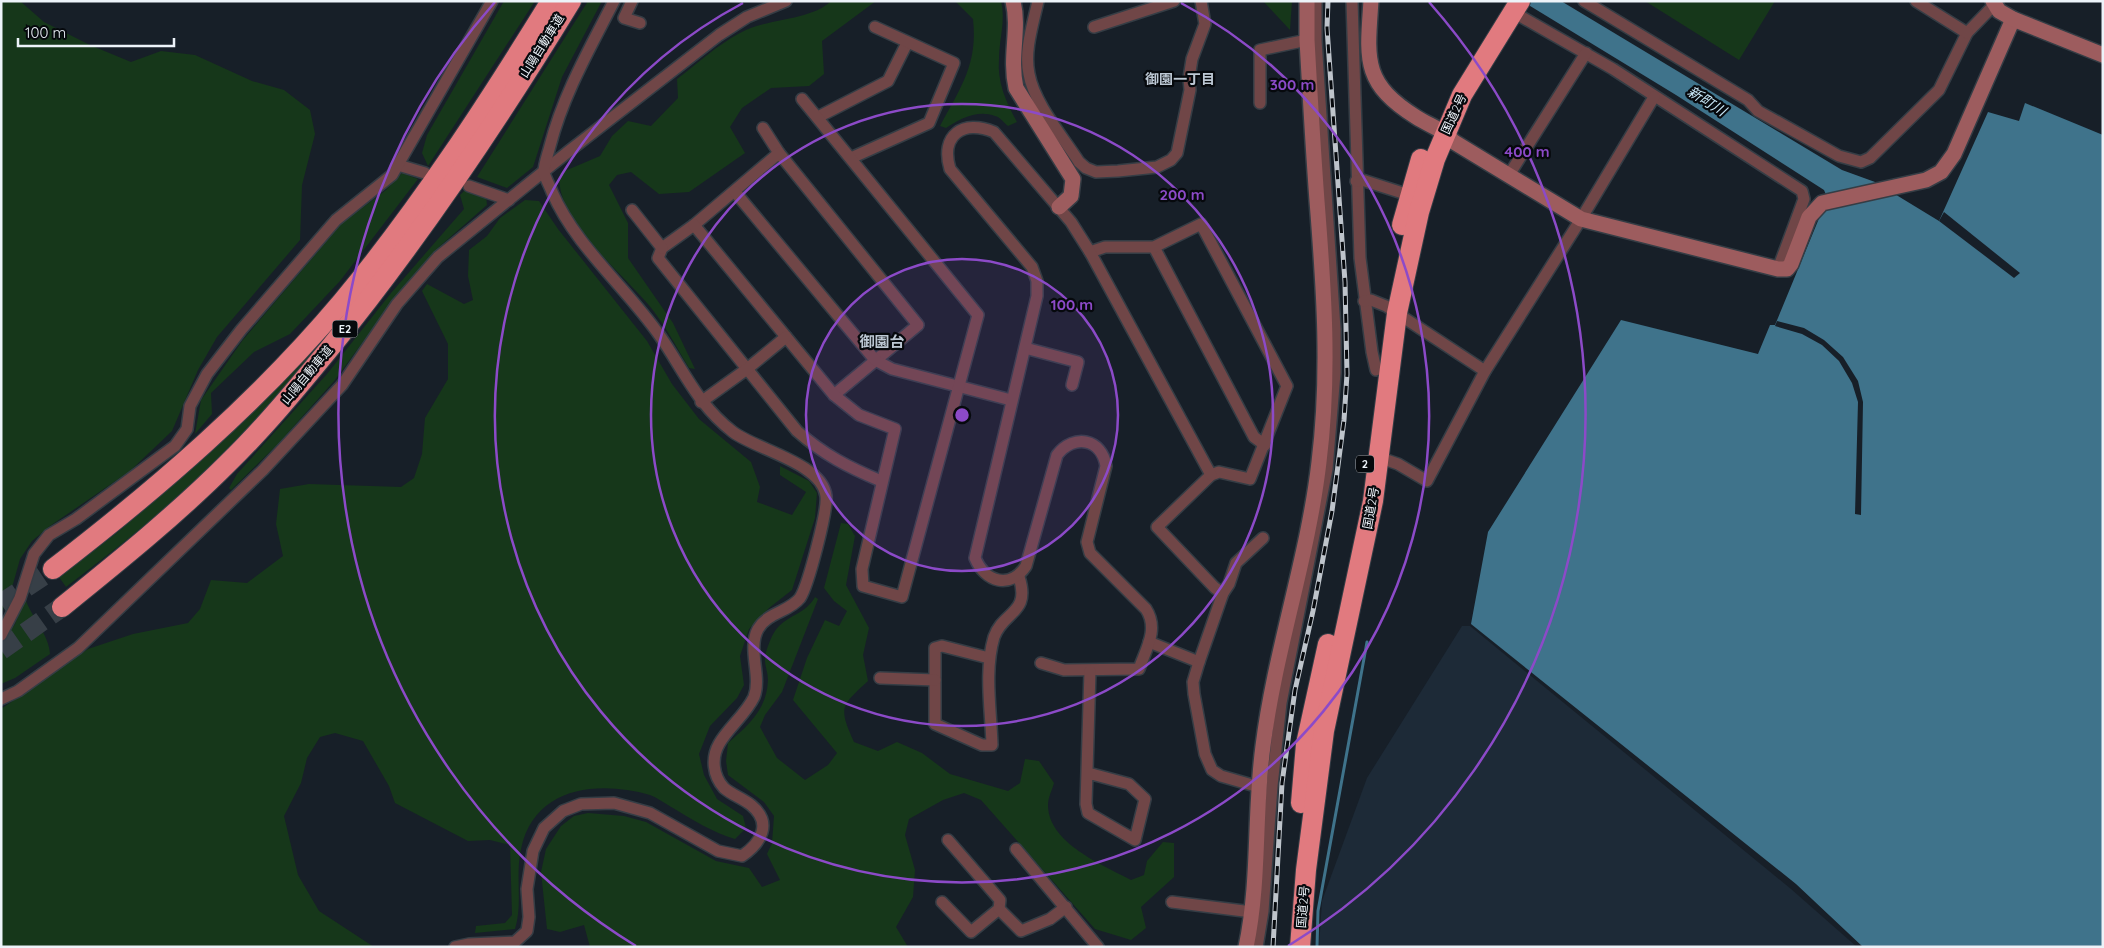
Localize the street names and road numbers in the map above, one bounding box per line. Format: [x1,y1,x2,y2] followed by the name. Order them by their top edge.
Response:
[516,11,567,80] street label: 山陽自動車道
[1438,91,1469,136] street label: 国道2号
[332,320,358,338] road number: E2
[278,342,336,407] street label: 山陽自動車道
[1356,456,1374,472] road number: 2
[1359,486,1382,530] street label: 国道2号
[1293,885,1312,929] street label: 国道2号

